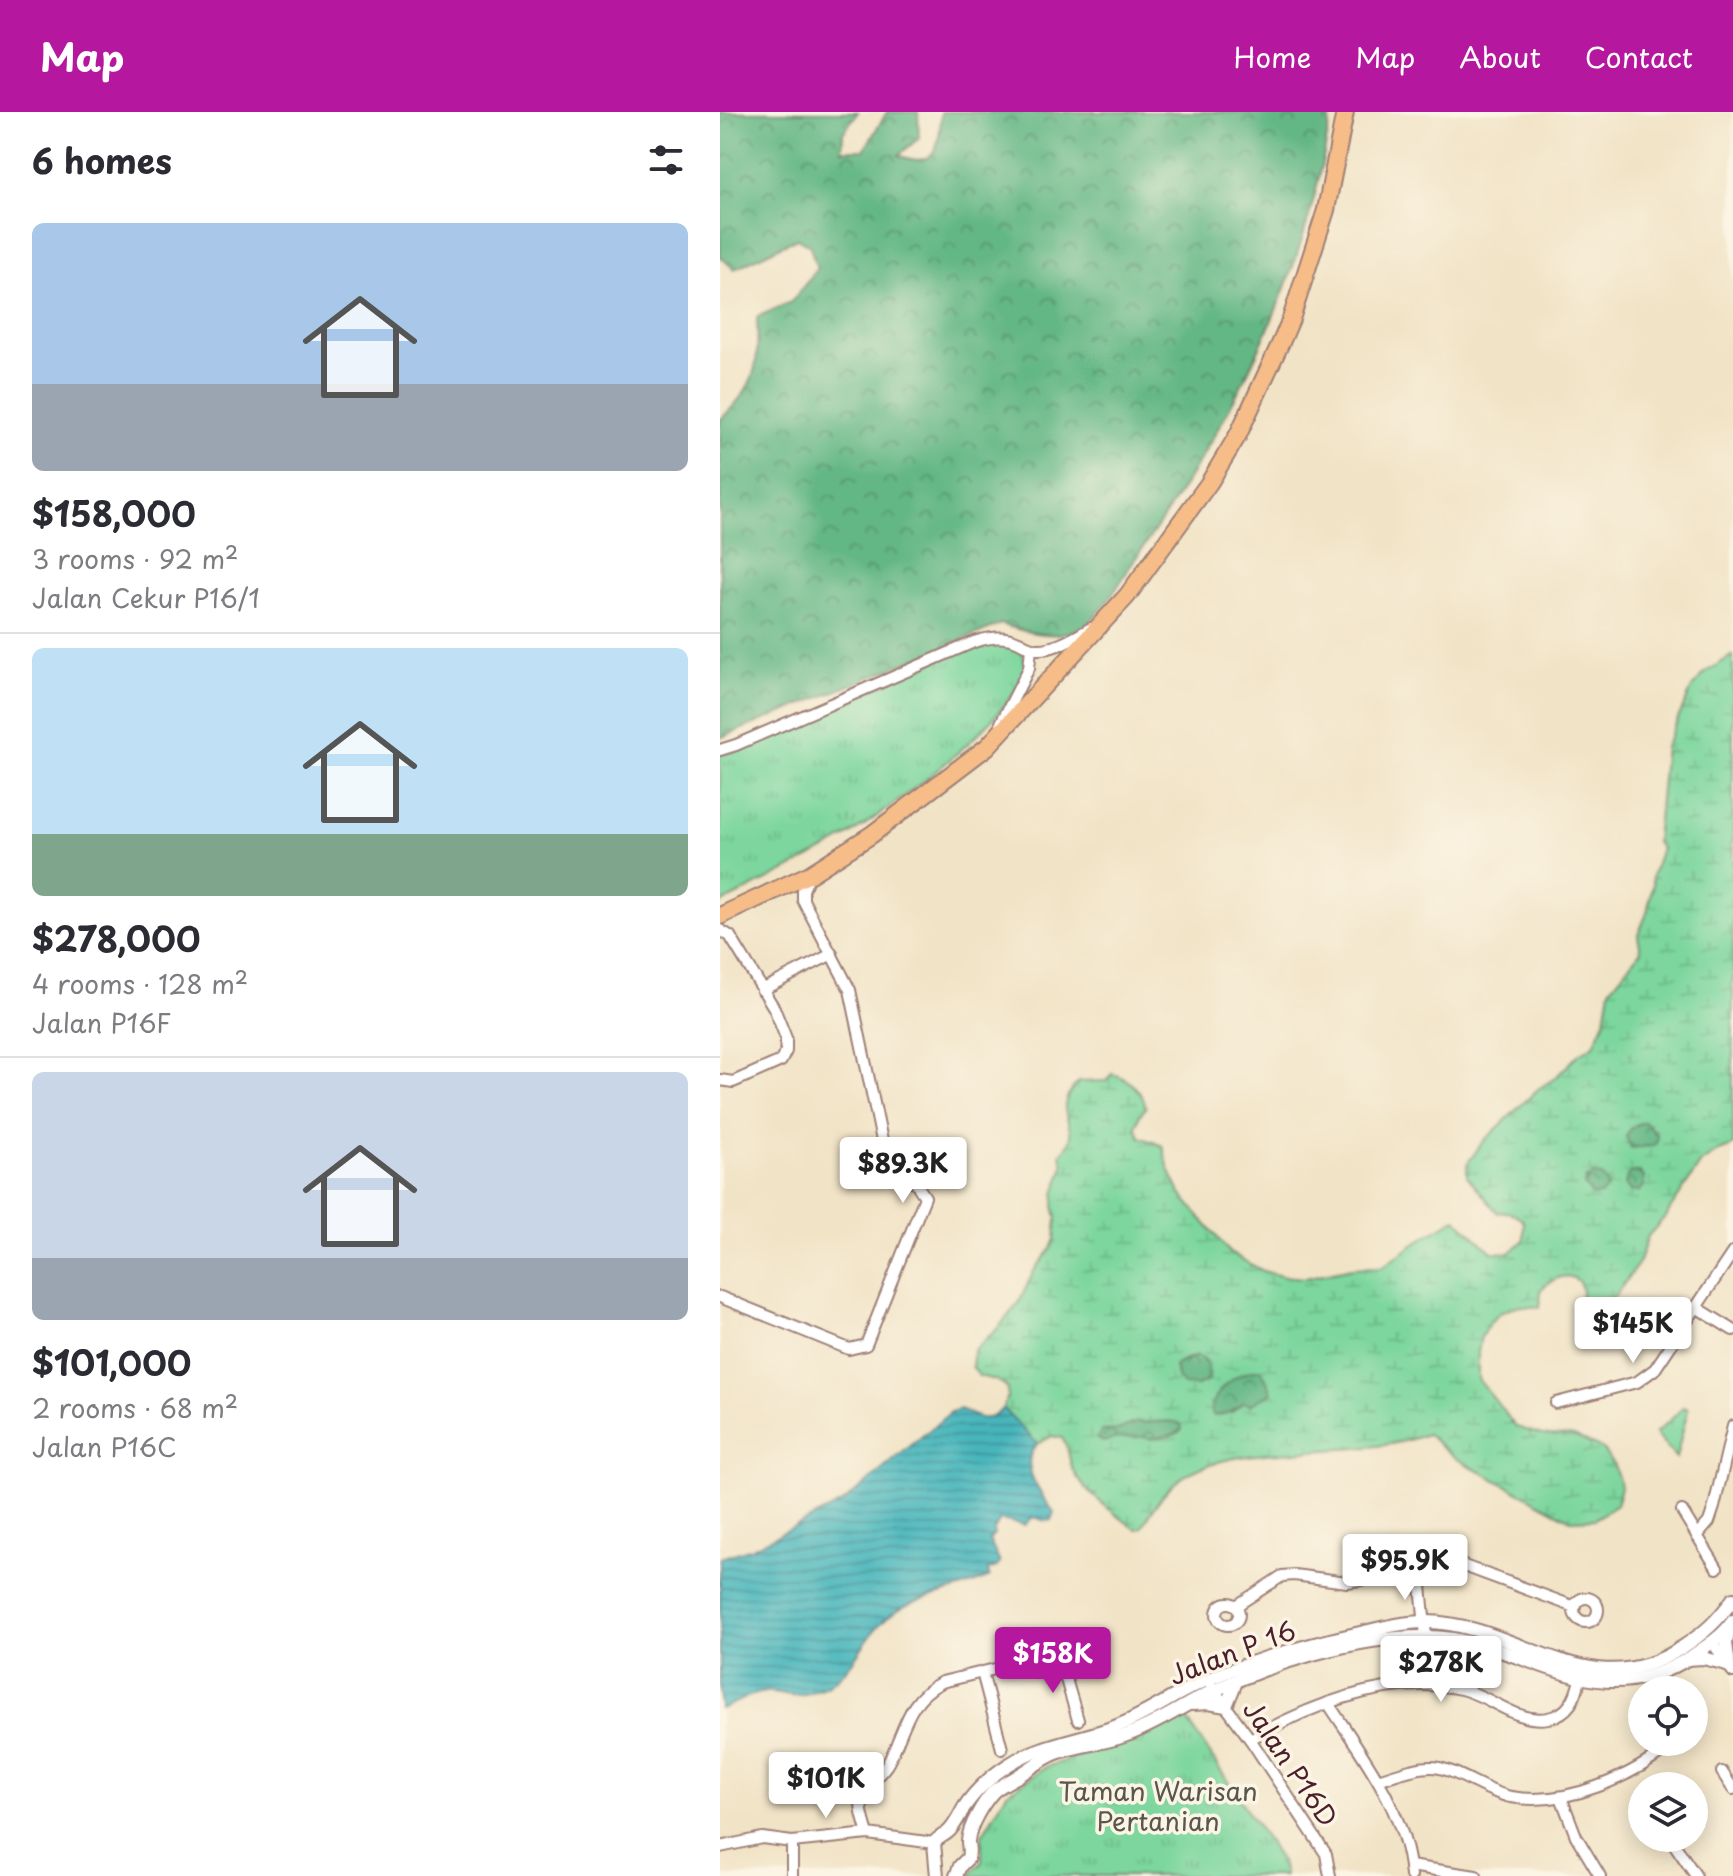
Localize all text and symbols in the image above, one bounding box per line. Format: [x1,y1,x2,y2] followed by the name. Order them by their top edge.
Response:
[40,28,124,85] text: Map
[1233,35,1311,78] text: Home
[1355,35,1415,78] text: Map
[1459,35,1541,78] text: About
[1585,35,1693,78] text: Contact
[32,134,172,186] text: 6 homes
[644,138,688,182] icon: filters
[288,275,432,419] icon: home
[32,487,196,539] text: $158,000
[32,539,238,578] text: 3 rooms · 92 m²
[32,578,260,617] text: Jalan Cekur P16/1
[288,700,432,844] icon: home
[32,912,201,964] text: $278,000
[32,964,248,1003] text: 4 rooms · 128 m²
[32,1003,171,1042] text: Jalan P16F
[288,1124,432,1268] icon: home
[838,1137,968,1205] pin: $89.3K
[858,1143,948,1182] text: $89.3K
[1577,1297,1689,1365] pin: $145K
[1592,1303,1674,1342] text: $145K
[32,1336,191,1388] text: $101,000
[32,1388,238,1427] text: 2 rooms · 68 m²
[32,1427,177,1466] text: Jalan P16C
[1340,1534,1470,1602] pin: $95.9K
[1361,1540,1449,1579] text: $95.9K
[1163,1610,1301,1694] street label: Jalan P 16
[997,1627,1109,1695] pin: $158K
[1013,1633,1093,1672] text: $158K
[1385,1636,1497,1704] pin: $278K
[1398,1642,1484,1681] text: $278K
[1628,1676,1708,1852] map controls
[1628,1676,1708,1756] button: locate
[1234,1692,1348,1834] street label: Jalan P16D
[770,1752,882,1820] pin: $101K
[787,1758,865,1797] text: $101K
[1058,1771,1258,1840] park label: Taman Warisan Pertanian
[1628,1772,1708,1852] button: layers

